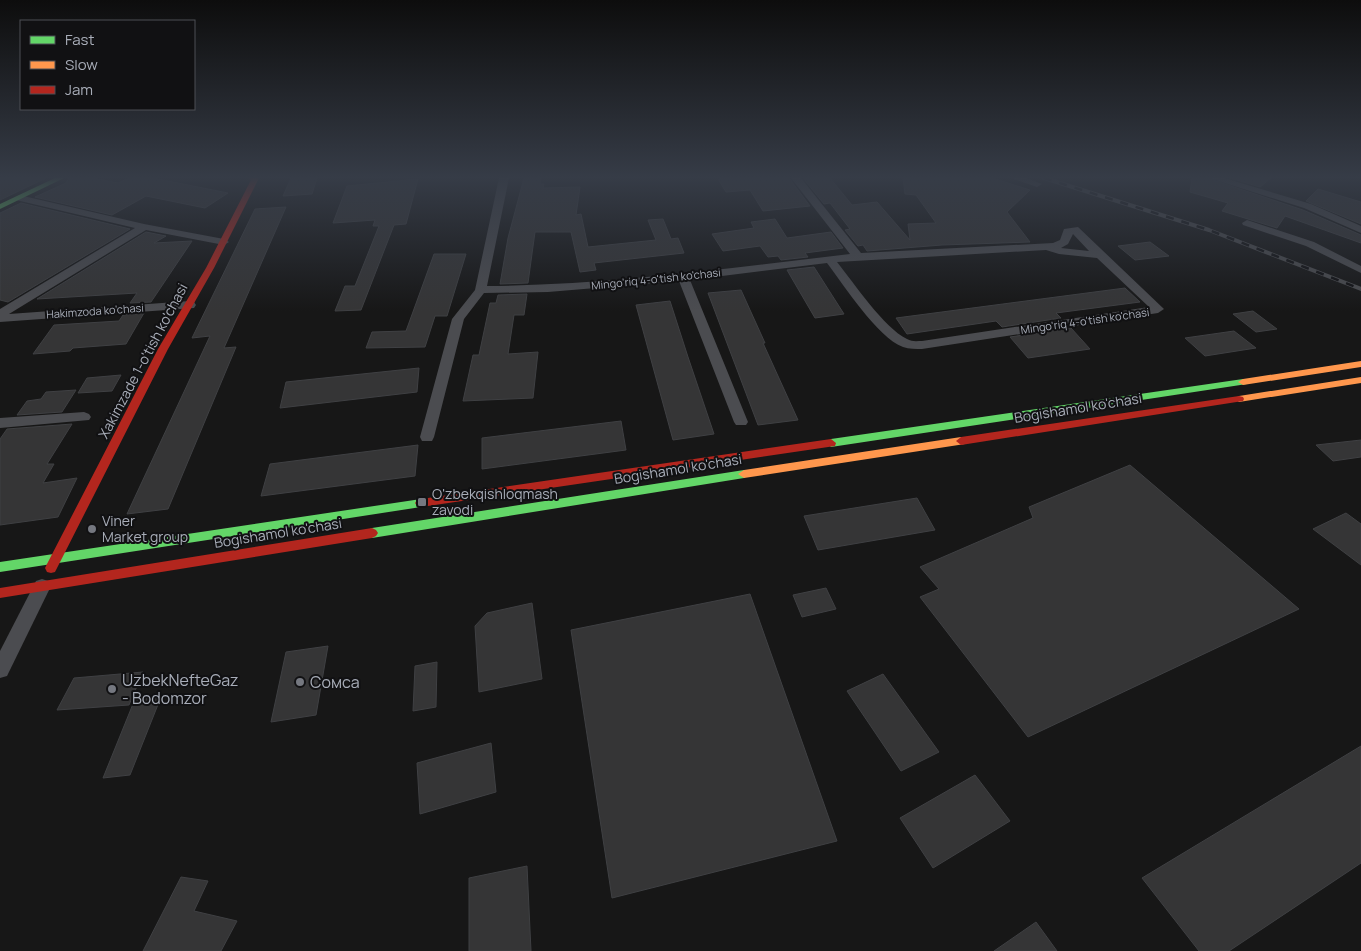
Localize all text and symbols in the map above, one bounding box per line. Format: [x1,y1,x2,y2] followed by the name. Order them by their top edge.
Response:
[20,20,195,110] legend
[65,29,94,50] text: Fast
[65,54,98,75] text: Slow
[65,79,93,100] text: Jam
[591,264,721,293] street label: Mingo'riq 4-o'tish ko'chasi
[94,280,192,442] street label: Xakimzade 1-o'tish ko'chasi
[46,300,144,321] street label: Hakimzoda ko'chasi
[1020,304,1150,337] street label: Mingo'riq 4-o'tish ko'chasi
[1013,388,1143,427] street label: Bogishamol ko'chasi
[613,449,743,488] street label: Bogishamol ko'chasi
[432,484,558,519] place label: O'zbekqishloqmash zavodi
[416,496,428,508] marker: O'zbekqishloqmash zavodi
[102,511,188,546] place label: Viner Market group
[213,513,343,552] street label: Bogishamol ko'chasi
[86,523,98,535] marker: Viner Market group
[122,669,239,709] place label: UzbekNefteGaz - Bodomzor
[310,671,360,693] place label: Сомса
[294,676,306,688] marker: Сомса
[106,683,118,695] marker: UzbekNefteGaz - Bodomzor

